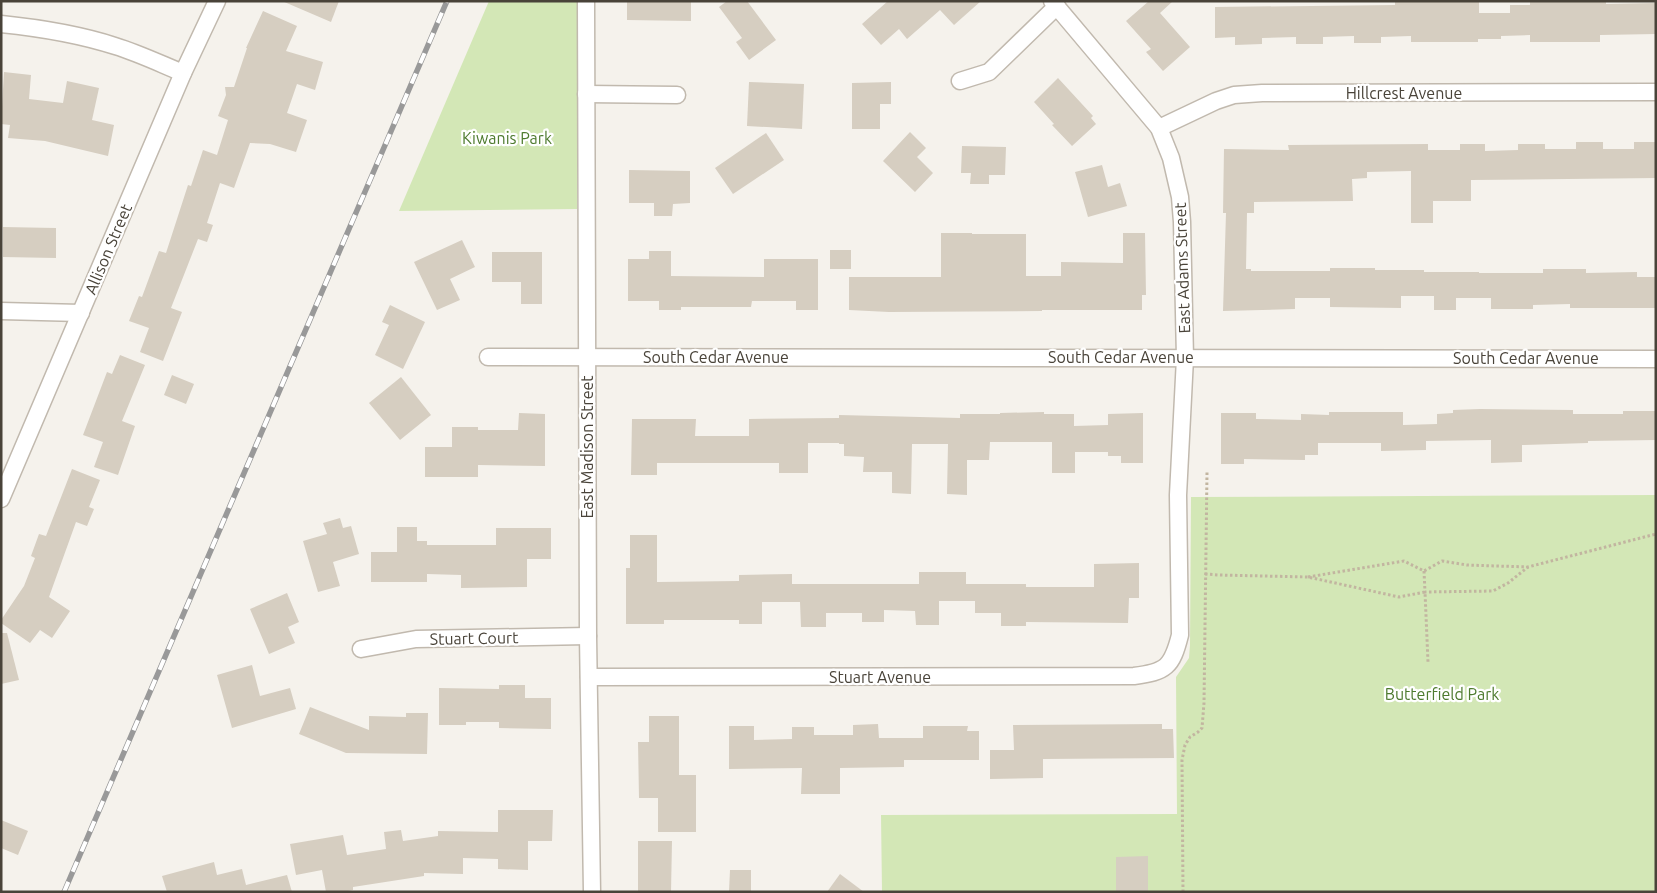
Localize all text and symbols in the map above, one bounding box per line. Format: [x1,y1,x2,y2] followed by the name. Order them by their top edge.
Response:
[1346,84,1462,102] street label: Hillcrest Avenue
[462,129,552,147] park label: Kiwanis Park
[81,200,135,297] street label: Allison Street
[1171,201,1193,334] street label: East Adams Street
[643,348,789,366] street label: South Cedar Avenue
[1048,348,1194,366] street label: South Cedar Avenue
[1453,349,1599,367] street label: South Cedar Avenue
[578,375,596,519] street label: East Madison Street
[429,628,519,648] street label: Stuart Court
[829,668,931,686] street label: Stuart Avenue
[1385,685,1499,703] park label: Butterfield Park

